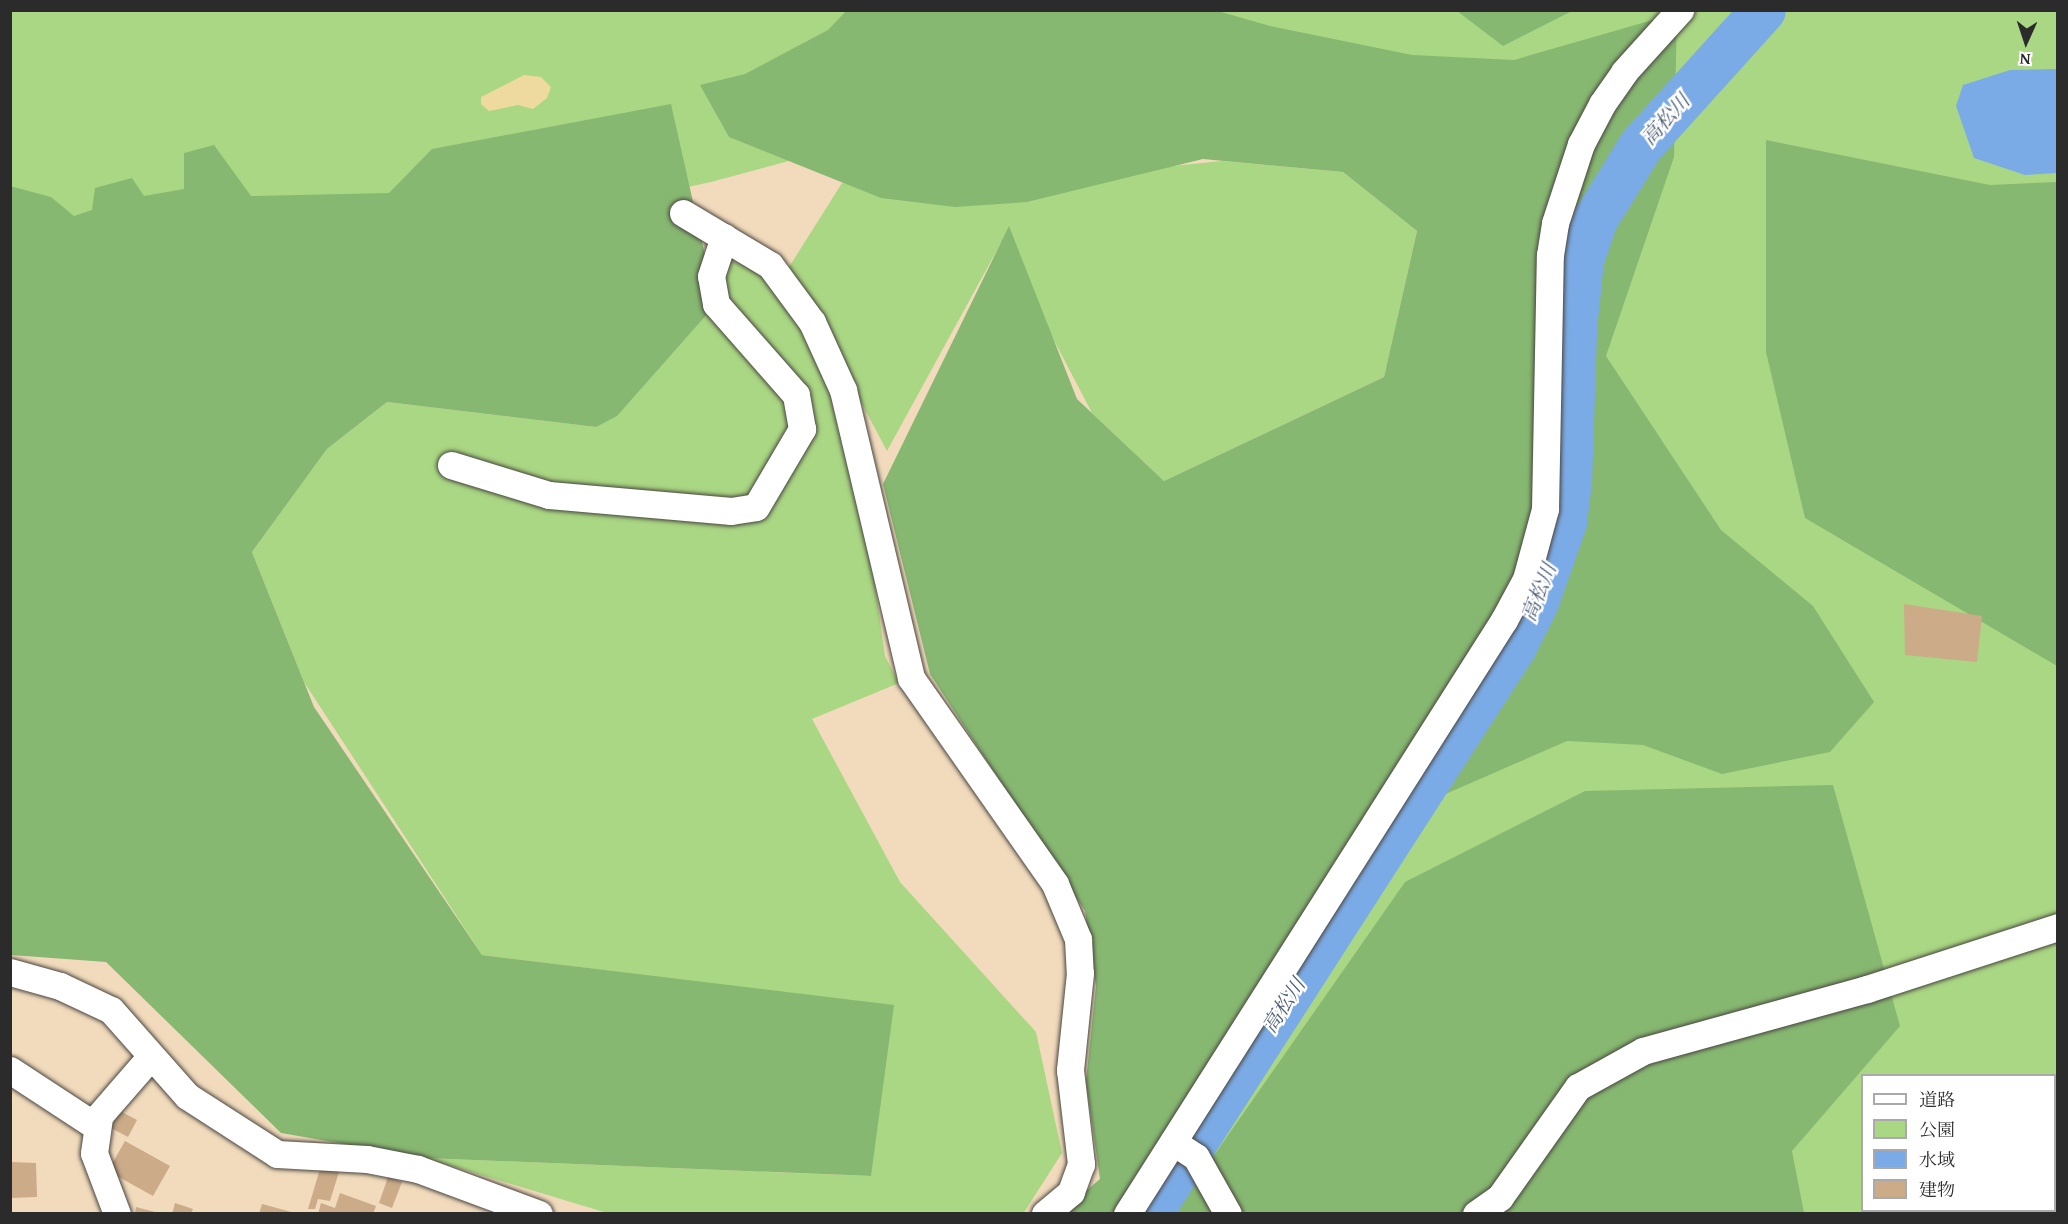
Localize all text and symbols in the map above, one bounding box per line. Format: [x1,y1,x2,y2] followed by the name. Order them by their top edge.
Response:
[1996,12,2056,72] north arrow
[2019,48,2031,72] text: N
[1636,89,1694,149] water label: 高松川
[1516,560,1560,624] water label: 高松川
[1257,973,1309,1037] water label: 高松川
[1861,1074,2056,1212] legend
[1919,1086,1955,1113] text: 道路
[1919,1116,1955,1143] text: 公園
[1919,1146,1955,1173] text: 水域
[1919,1176,1955,1203] text: 建物

